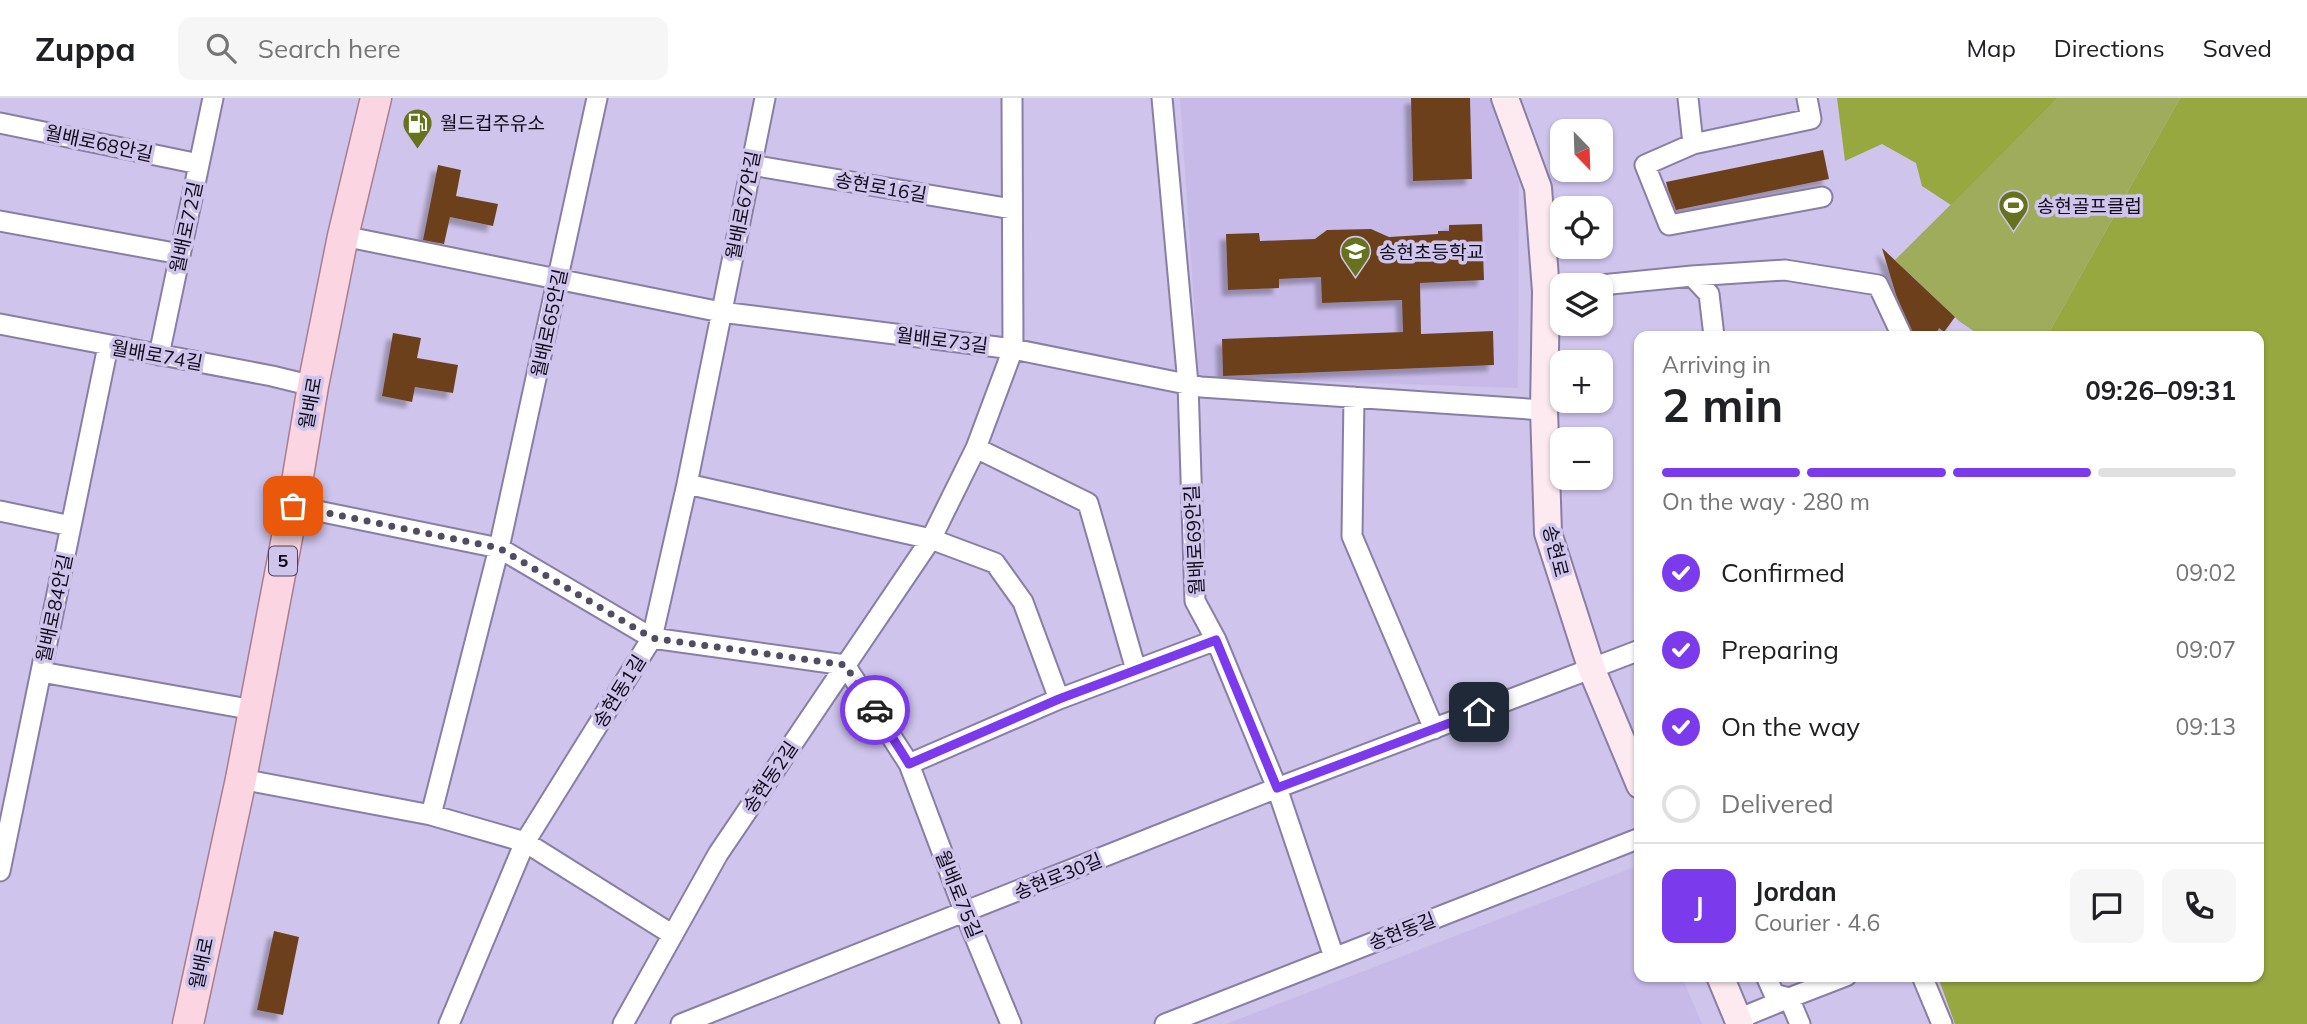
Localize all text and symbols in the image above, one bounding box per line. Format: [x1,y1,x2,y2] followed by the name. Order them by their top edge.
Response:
[178,17,668,80] search box
[35,28,136,69] text: Zuppa
[202,29,240,67] icon: search
[258,32,401,65] text: Search here
[1966,33,2016,63] text: Map
[2054,33,2165,63] text: Directions
[2203,33,2272,63] text: Saved
[400,106,434,150] fuel station icon: 월드컵주유소
[440,111,545,135] place label: 월드컵주유소
[1550,119,1614,182] north arrow
[1550,119,1613,490] map controls
[43,120,155,166] street label: 월배로68안길
[721,149,765,261] street label: 월배로67안길
[833,167,929,207] street label: 송현로16길
[165,179,207,275] street label: 월배로72길
[1997,189,2031,233] sports icon: 송현골프클럽
[2037,194,2142,218] place label: 송현골프클럽
[1550,196,1613,259] button: locate
[1339,235,1373,279] school or university icon: 송현초등학교
[1379,240,1484,264] place label: 송현초등학교
[526,267,572,379] street label: 월배로65안길
[1550,273,1613,336] button: layers
[895,322,989,358] street label: 월배로73길
[109,335,205,375] street label: 월배로74길
[1550,350,1613,413] button: +
[1662,350,1771,379] text: Arriving in
[2085,374,2236,407] text: 09:26–09:31
[294,375,326,431] street label: 월배로
[1662,376,1783,434] text: 2 min
[1550,427,1613,490] button: −
[263,476,323,536] pin
[1179,484,1209,596] street label: 월배로69안길
[274,487,312,525] icon: bag
[1662,487,1870,516] text: On the way · 280 m
[1538,523,1574,579] street label: 송현로
[269,546,297,575] road number: 5
[31,552,77,664] street label: 월배로84안길
[1662,554,1700,592] icon: check
[1721,556,1845,589] text: Confirmed
[2176,558,2236,587] text: 09:02
[1662,631,1700,669] icon: check
[1721,633,1839,666] text: Preparing
[2176,635,2236,664] text: 09:07
[587,650,651,732] street label: 송현동1길
[840,675,910,745] courier
[1449,682,1509,742] pin
[856,691,894,729] icon: car
[1460,693,1498,731] icon: home
[1662,708,1700,746] icon: check
[1721,710,1860,743] text: On the way
[2176,712,2236,741] text: 09:13
[737,737,803,817] street label: 송현동2길
[1721,787,1834,820] text: Delivered
[931,847,987,941] street label: 월배로75길
[1011,848,1105,904] street label: 송현로30길
[2070,869,2144,943] button: chat
[2162,869,2236,943] button: phone
[1754,875,1837,908] text: Jordan
[1694,890,1704,923] text: J
[1365,907,1439,955] street label: 송현동길
[1754,908,1880,937] text: Courier · 4.6
[184,935,218,991] street label: 월배로

